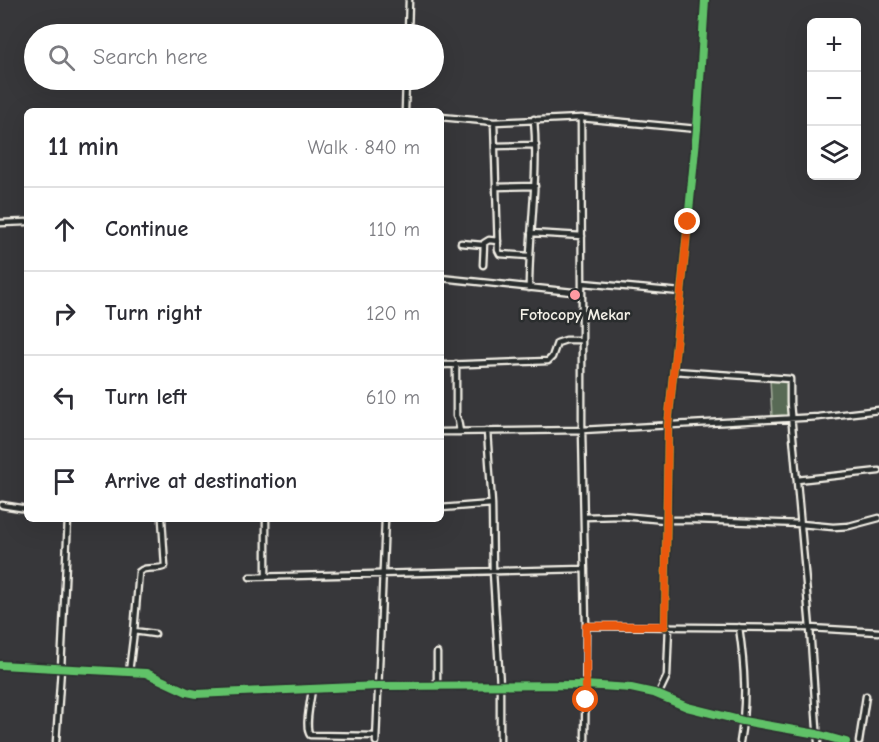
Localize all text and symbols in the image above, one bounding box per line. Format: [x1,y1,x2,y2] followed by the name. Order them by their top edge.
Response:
[807,18,861,180] map controls
[807,18,861,72] button: +
[24,24,444,90] search box
[45,41,78,74] icon: search
[93,44,208,70] text: Search here
[807,72,861,126] button: −
[807,126,861,180] button: layers
[48,132,119,162] text: 11 min
[307,136,420,159] text: Walk · 840 m
[674,208,700,234] route end
[48,213,81,246] icon: ahead
[105,216,188,242] text: Continue
[369,218,420,241] text: 110 m
[568,288,582,302] marker: Fotocopy Mekar
[48,297,81,330] icon: right
[105,300,202,326] text: Turn right
[366,302,420,325] text: 120 m
[520,306,631,324] place label: Fotocopy Mekar
[48,381,81,414] icon: left
[105,384,187,410] text: Turn left
[366,386,420,409] text: 610 m
[48,465,81,498] icon: arrive
[105,468,297,494] text: Arrive at destination
[572,686,598,712] route start

